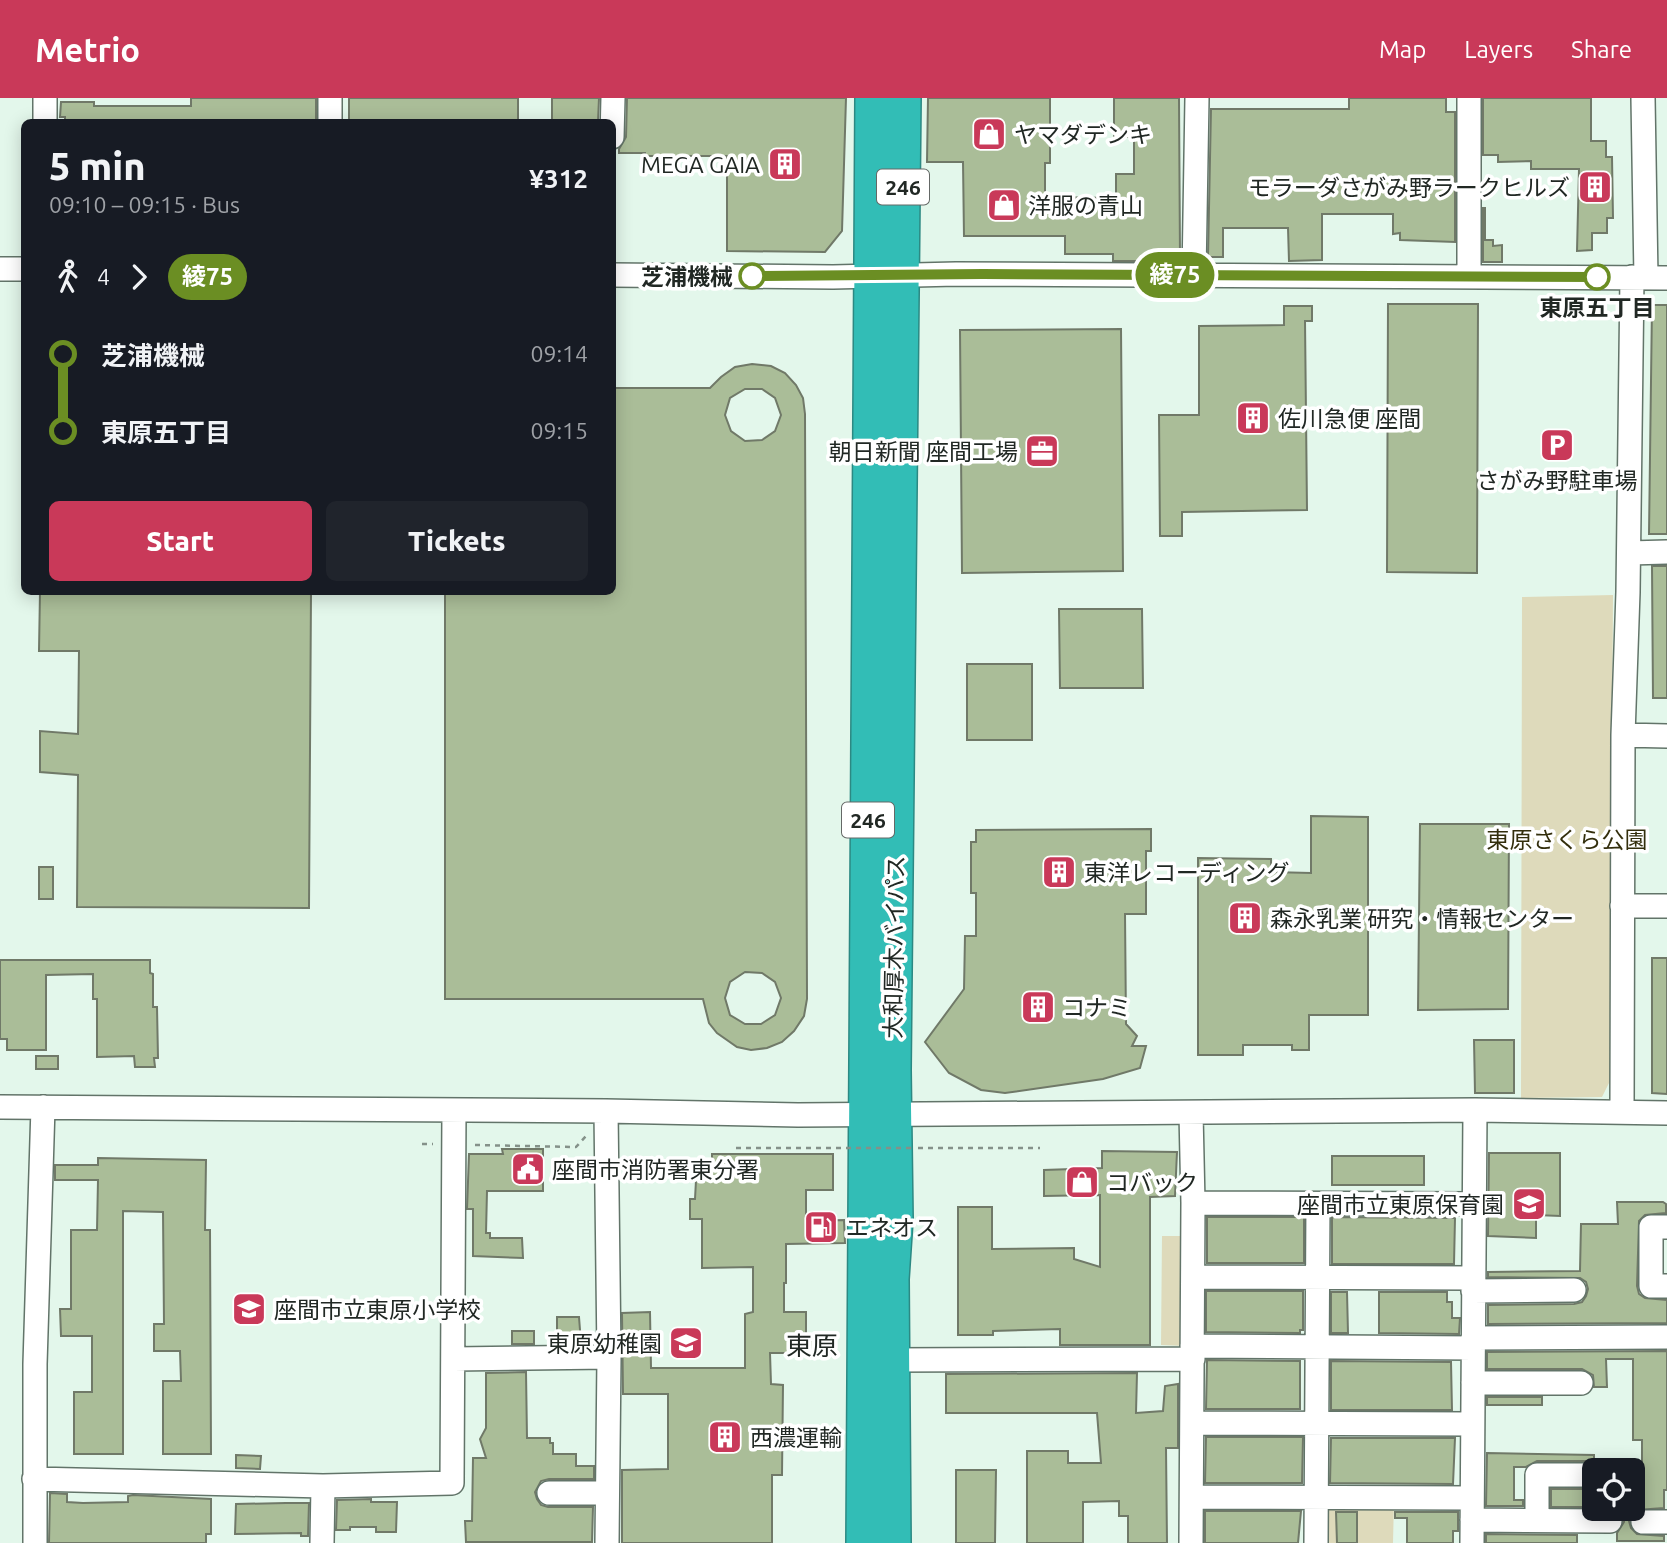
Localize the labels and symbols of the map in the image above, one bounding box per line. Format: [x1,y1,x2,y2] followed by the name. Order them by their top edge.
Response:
[970,115,1008,153] shop icon: ヤマダデンキ
[1014,122,1152,147] place label: ヤマダデンキ
[766,145,804,183] building icon: MEGA GAIA
[641,152,760,177] place label: MEGA GAIA
[1576,168,1614,206] building icon: モラーダさがみ野ラークヒルズ
[877,170,929,204] road number: 246
[1248,175,1570,200] place label: モラーダさがみ野ラークヒルズ
[985,186,1023,224] shop icon: 洋服の青山
[1028,193,1143,218] place label: 洋服の青山
[1135,252,1215,298] line badge: 綾75
[739,263,765,289] marker: 芝浦機械
[641,264,733,289] place label: 芝浦機械
[1584,264,1610,290] marker: 東原五丁目
[1540,295,1655,320] place label: 東原五丁目
[1234,399,1272,437] building icon: 佐川急便 座間
[1278,406,1421,431] place label: 佐川急便 座間
[1538,426,1576,464] parking icon: さがみ野駐車場
[1023,432,1061,470] office icon: 朝日新聞 座間工場
[829,439,1018,464] place label: 朝日新聞 座間工場
[1477,468,1638,493] place label: さがみ野駐車場
[842,802,894,838] road number: 246
[1487,827,1648,852] park label: 東原さくら公園
[1040,853,1078,891] building icon: 東洋レコーディング
[880,855,908,1039] street label: 大和厚木バイパス
[1084,860,1289,885] place label: 東洋レコーディング
[1226,899,1264,937] building icon: 森永乳業 研究・情報センター
[1270,906,1574,931] place label: 森永乳業 研究・情報センター
[1019,988,1057,1026] building icon: コナミ
[1062,995,1131,1020] place label: コナミ
[509,1150,547,1188] public building icon: 座間市消防署東分署
[552,1157,759,1182] place label: 座間市消防署東分署
[1063,1163,1101,1201] shop icon: コバック
[1106,1170,1198,1195] place label: コバック
[1510,1185,1548,1223] school or university icon: 座間市立東原保育園
[1297,1192,1504,1217] place label: 座間市立東原保育園
[802,1208,840,1246] fuel station icon: エネオス
[846,1215,938,1240] place label: エネオス
[230,1290,268,1328] school or university icon: 座間市立東原小学校
[274,1297,481,1322] place label: 座間市立東原小学校
[667,1324,705,1362] school or university icon: 東原幼稚園
[547,1331,662,1356] place label: 東原幼稚園
[786,1331,838,1360] district label: 東原
[706,1418,744,1456] building icon: 西濃運輸
[750,1425,842,1450] place label: 西濃運輸

